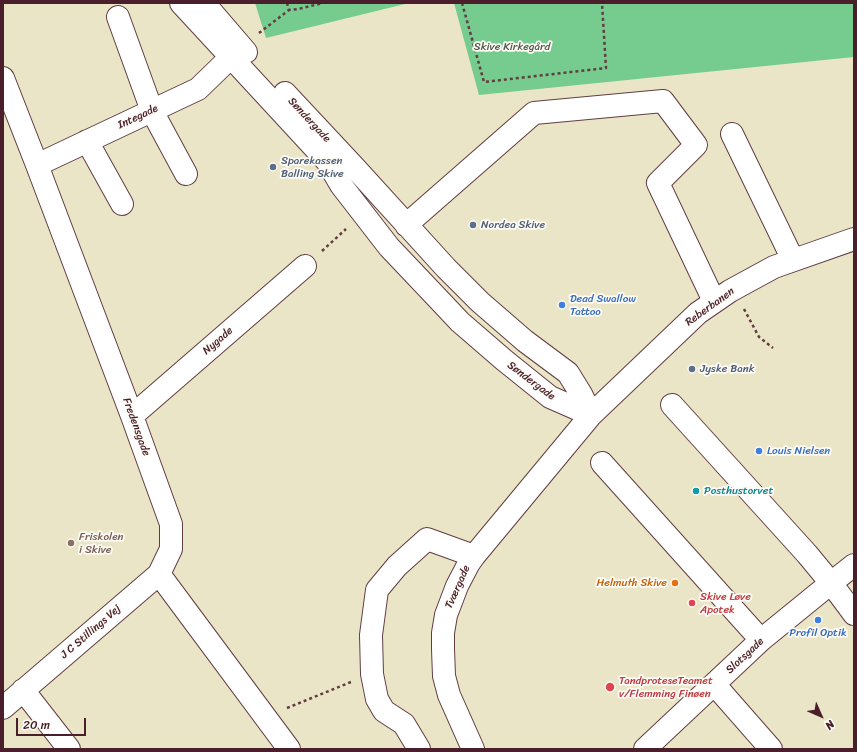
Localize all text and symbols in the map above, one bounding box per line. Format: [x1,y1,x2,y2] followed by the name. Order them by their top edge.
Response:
[474,40,550,54] park label: Skive Kirkegård
[285,95,333,145] street label: Søndergade
[116,102,160,132] street label: Integade
[281,154,344,180] place label: Sparekassen Balling Skive
[268,162,278,172] marker: Sparekassen Balling Skive
[481,218,545,232] place label: Nordea Skive
[468,220,478,230] marker: Nordea Skive
[683,285,737,329] street label: Reberbanen
[570,292,636,318] place label: Dead Swallow Tattoo
[557,300,567,310] marker: Dead Swallow Tattoo
[200,324,236,358] street label: Nygade
[504,359,558,403] street label: Søndergade
[700,362,755,376] place label: Jyske Bank
[687,364,697,374] marker: Jyske Bank
[119,396,153,458] street label: Fredensgade
[767,444,830,458] place label: Louis Nielsen
[754,446,764,456] marker: Louis Nielsen
[704,484,773,498] place label: Posthustorvet
[691,486,701,496] marker: Posthustorvet
[79,530,123,556] place label: Friskolen i Skive
[66,538,76,548] marker: Friskolen i Skive
[443,563,473,611] street label: Tværgade
[596,576,667,590] place label: Helmuth Skive
[670,578,680,588] marker: Helmuth Skive
[700,590,751,616] place label: Skive Løve Apotek
[687,598,697,608] marker: Skive Løve Apotek
[58,602,124,662] street label: J C Stillings Vej
[813,615,823,625] marker: Profil Optik
[789,626,847,640] place label: Profil Optik
[723,635,767,677] street label: Slotsgade
[619,674,713,700] place label: TandproteseTeamet v/Flemming Finøen
[604,681,616,693] marker: TandproteseTeamet v/Flemming Finøen
[801,696,841,736] north arrow
[18,710,88,736] scale bar
[23,714,50,736] text: 20 m
[820,715,839,734] text: N

